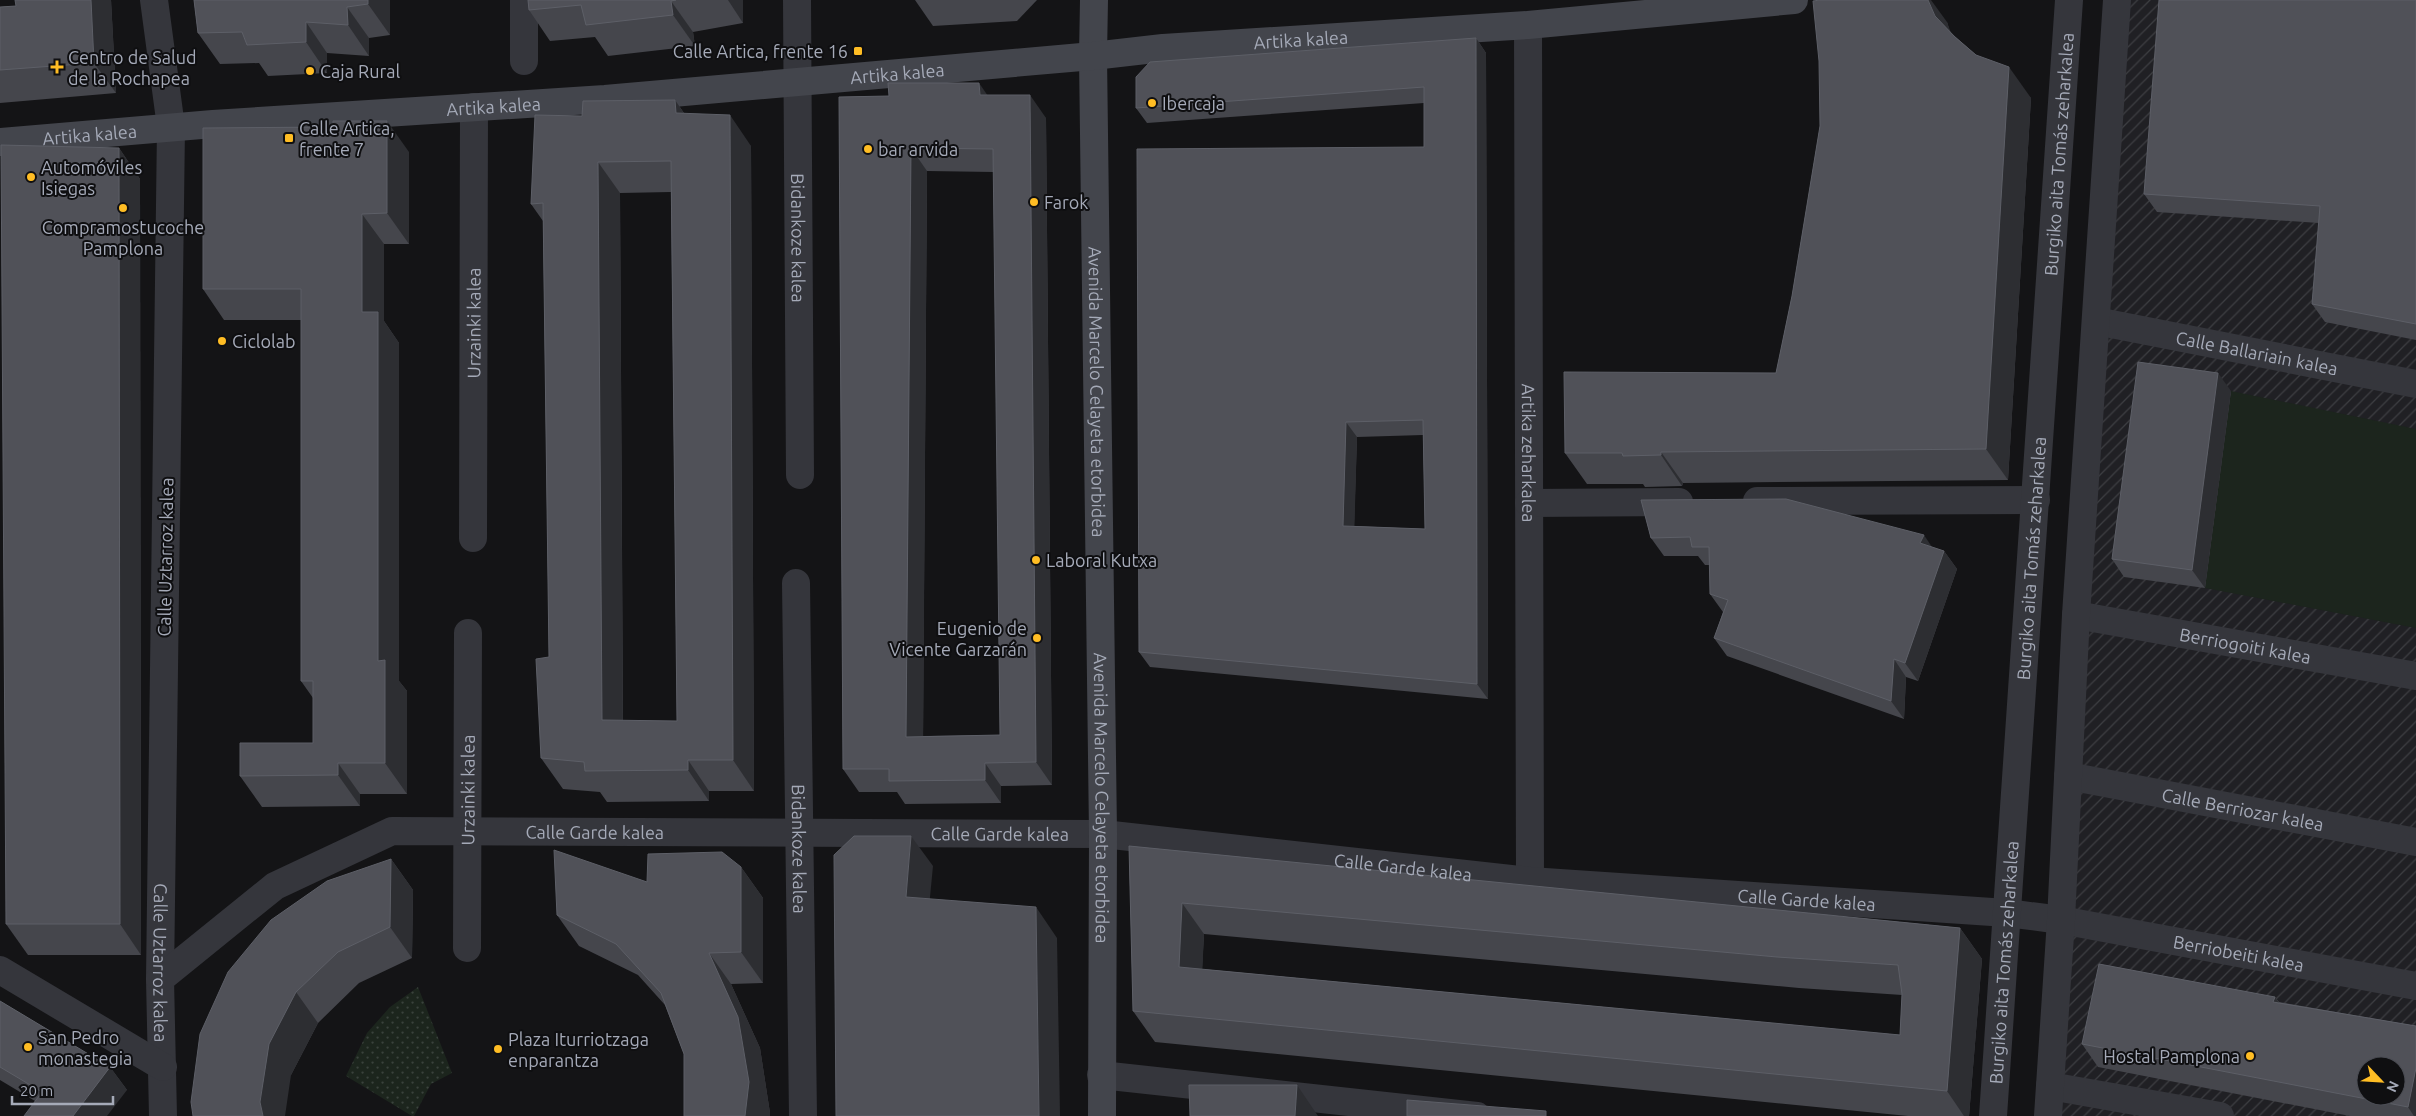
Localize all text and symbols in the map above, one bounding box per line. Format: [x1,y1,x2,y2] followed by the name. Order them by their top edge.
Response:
[1253,26,1349,52] street label: Artika kalea
[2040,32,2077,277] street label: Burgiko aita Tomás zeharkalea
[673,41,848,61] place label: Calle Artica, frente 16
[852,45,864,57] marker: Calle Artica, frente 16
[68,47,197,88] place label: Centro de Salud de la Rochapea
[849,59,945,87] street label: Artika kalea
[50,60,64,74] marker: Centro de Salud de la Rochapea
[320,61,401,81] place label: Caja Rural
[304,65,316,77] marker: Caja Rural
[446,93,542,119] street label: Artika kalea
[1162,93,1225,113] place label: Ibercaja
[1146,97,1158,109] marker: Ibercaja
[299,118,395,159] place label: Calle Artica, frente 7
[42,120,138,148] street label: Artika kalea
[283,132,295,144] marker: Calle Artica, frente 7
[878,139,958,159] place label: bar arvida
[862,143,874,155] marker: bar arvida
[41,157,142,198] place label: Automóviles Isiegas
[25,171,37,183] marker: Automóviles Isiegas
[788,173,809,303] street label: Bidankoze kalea
[1044,192,1088,212] place label: Farok
[1028,196,1040,208] marker: Farok
[117,202,129,214] marker: Compramostucoche Pamplona
[42,217,204,258] place label: Compramostucoche Pamplona
[1085,246,1109,538] street label: Avenida Marcelo Celayeta etorbidea
[463,267,484,379] street label: Urzainki kalea
[2174,327,2340,378] street label: Calle Ballariain kalea
[232,331,296,351] place label: Ciclolab
[216,335,228,347] marker: Ciclolab
[1519,383,1539,523] street label: Artika zeharkalea
[2013,436,2049,681] street label: Burgiko aita Tomás zeharkalea
[154,477,176,637] street label: Calle Uztarroz kalea
[1046,550,1157,570] place label: Laboral Kutxa
[1030,554,1042,566] marker: Laboral Kutxa
[889,618,1027,659] place label: Eugenio de Vicente Garzarán
[2178,624,2313,667] street label: Berriogoiti kalea
[1031,632,1043,644] marker: Eugenio de Vicente Garzarán
[1091,652,1113,944] street label: Avenida Marcelo Celayeta etorbidea
[457,734,478,846] street label: Urzainki kalea
[789,784,810,914] street label: Bidankoze kalea
[2160,784,2325,834] street label: Calle Berriozar kalea
[525,822,664,842] street label: Calle Garde kalea
[930,823,1069,844] street label: Calle Garde kalea
[1985,840,2022,1085] street label: Burgiko aita Tomás zeharkalea
[1333,849,1473,885] street label: Calle Garde kalea
[150,883,171,1043] street label: Calle Uztarroz kalea
[1737,885,1876,914] street label: Calle Garde kalea
[2172,931,2306,975] street label: Berriobeiti kalea
[38,1027,132,1068] place label: San Pedro monastegia
[508,1029,649,1070] place label: Plaza Iturriotzaga enparantza
[22,1041,34,1053] marker: San Pedro monastegia
[492,1043,504,1055] marker: Plaza Iturriotzaga enparantza
[2103,1046,2240,1066] place label: Hostal Pamplona
[2244,1050,2256,1062] marker: Hostal Pamplona
[2356,1056,2406,1106] north arrow
[12,1074,114,1106] scale bar
[2383,1078,2402,1095] text: N
[20,1082,53,1099] text: 20 m

